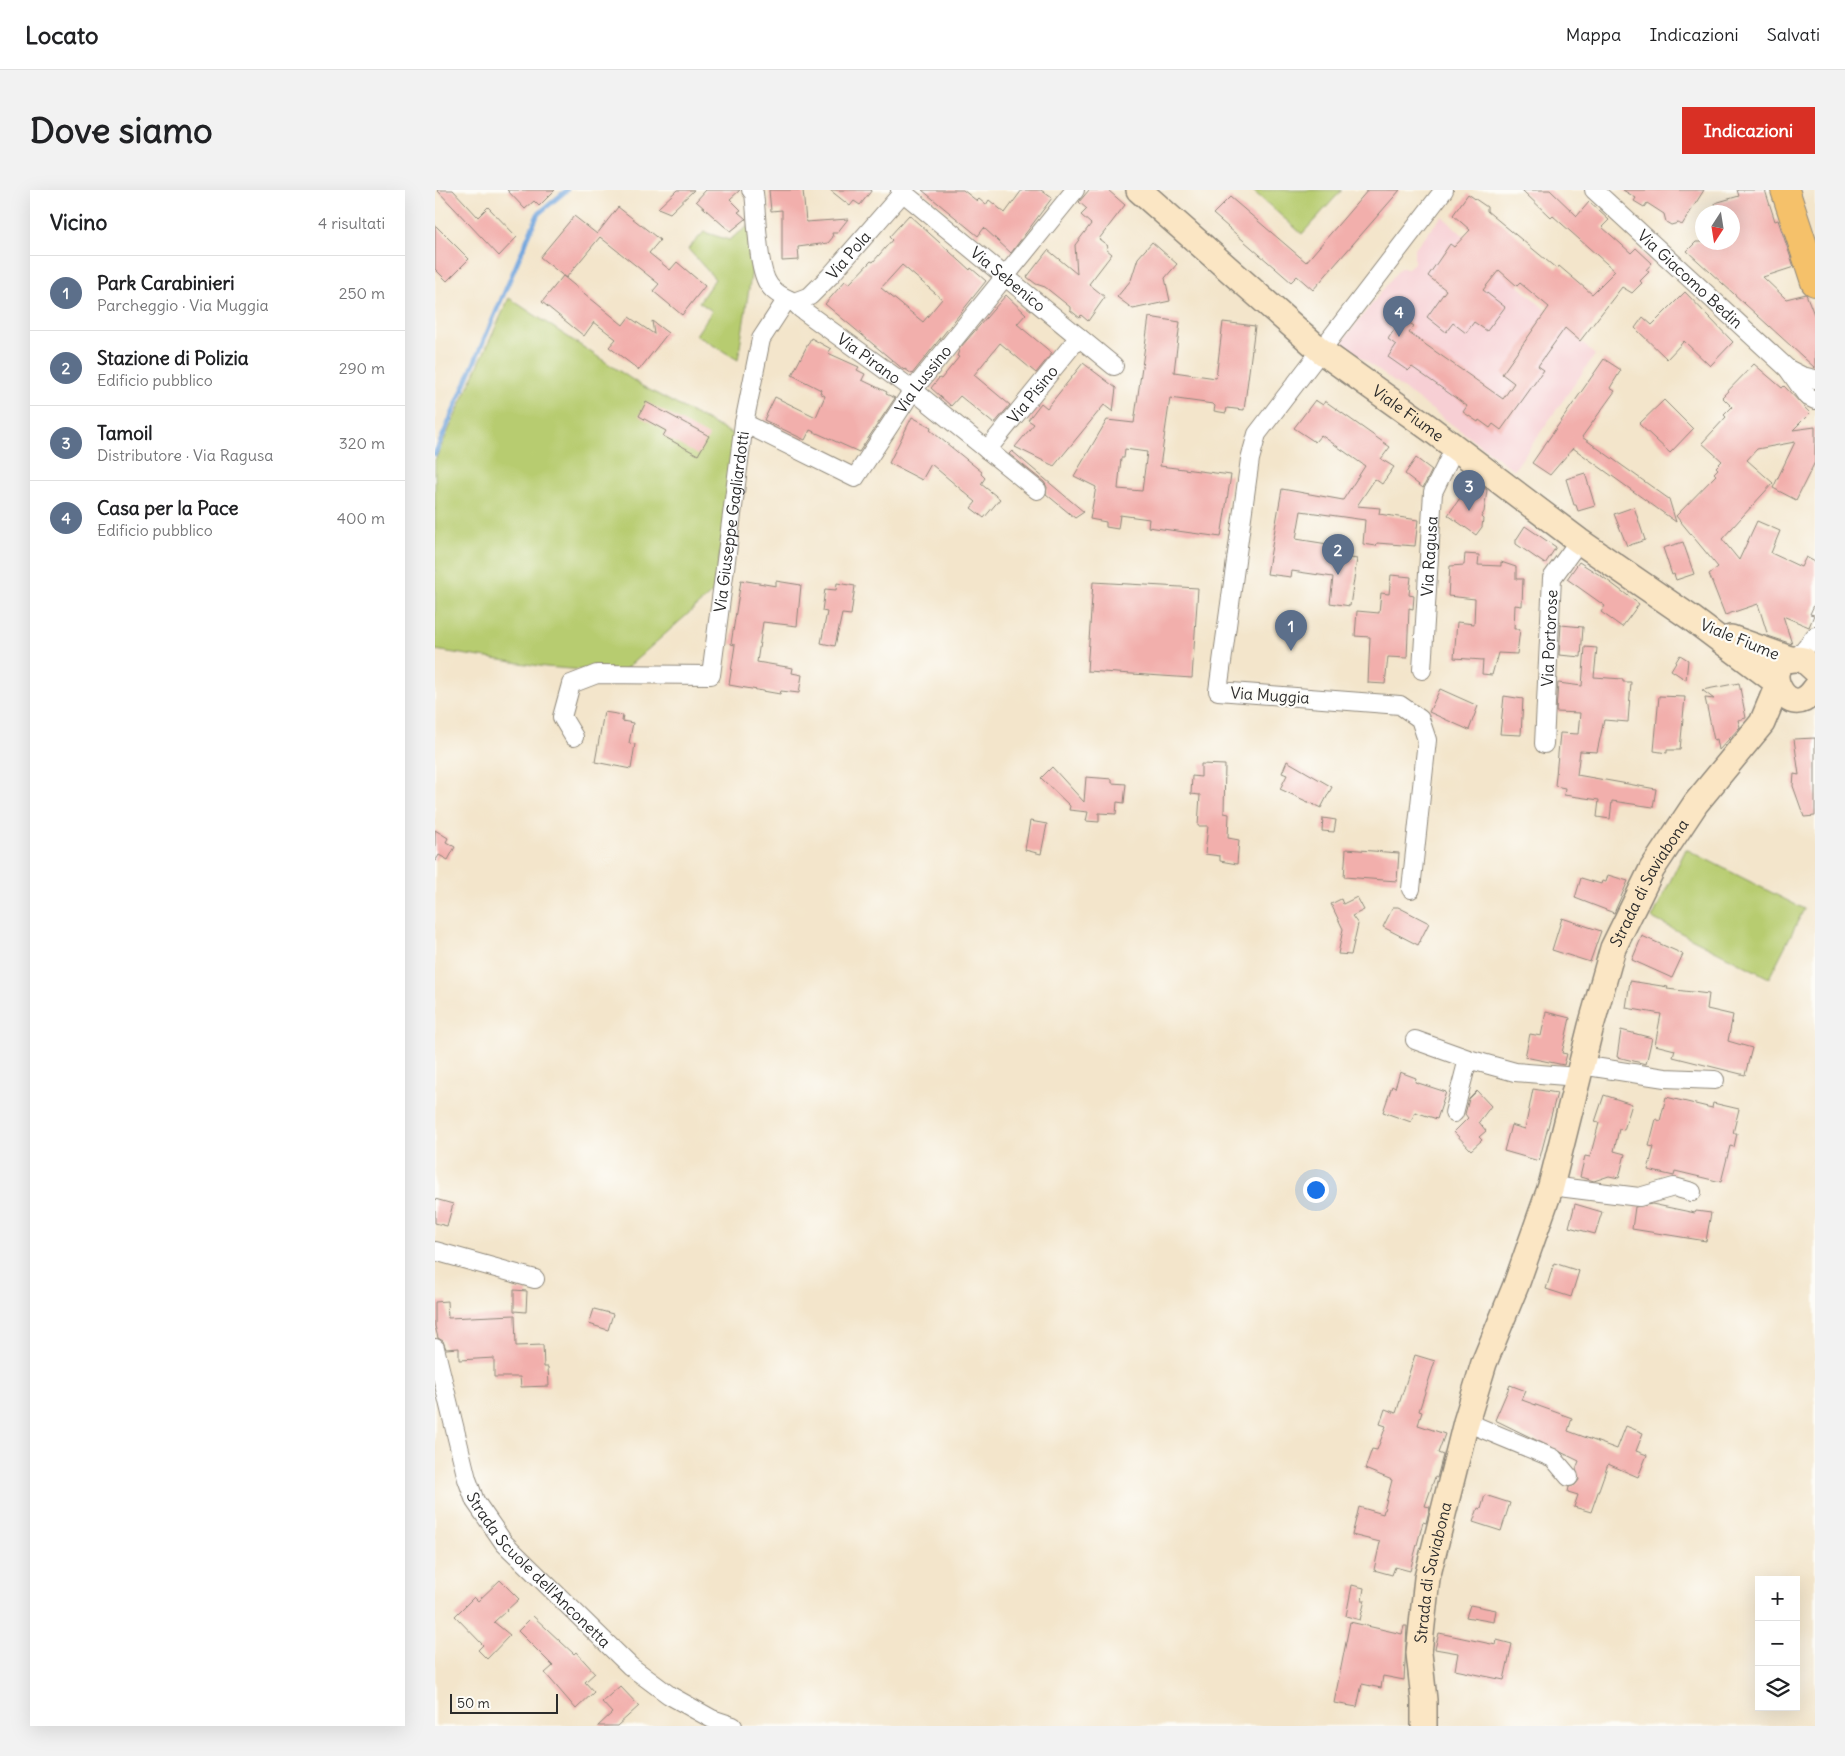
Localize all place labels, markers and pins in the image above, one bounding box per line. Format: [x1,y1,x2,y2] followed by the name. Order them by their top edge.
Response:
[1383,296,1415,337] pin: 4
[1453,470,1485,511] pin: 3
[1322,534,1354,575] pin: 2
[1275,610,1307,651] pin: 1

